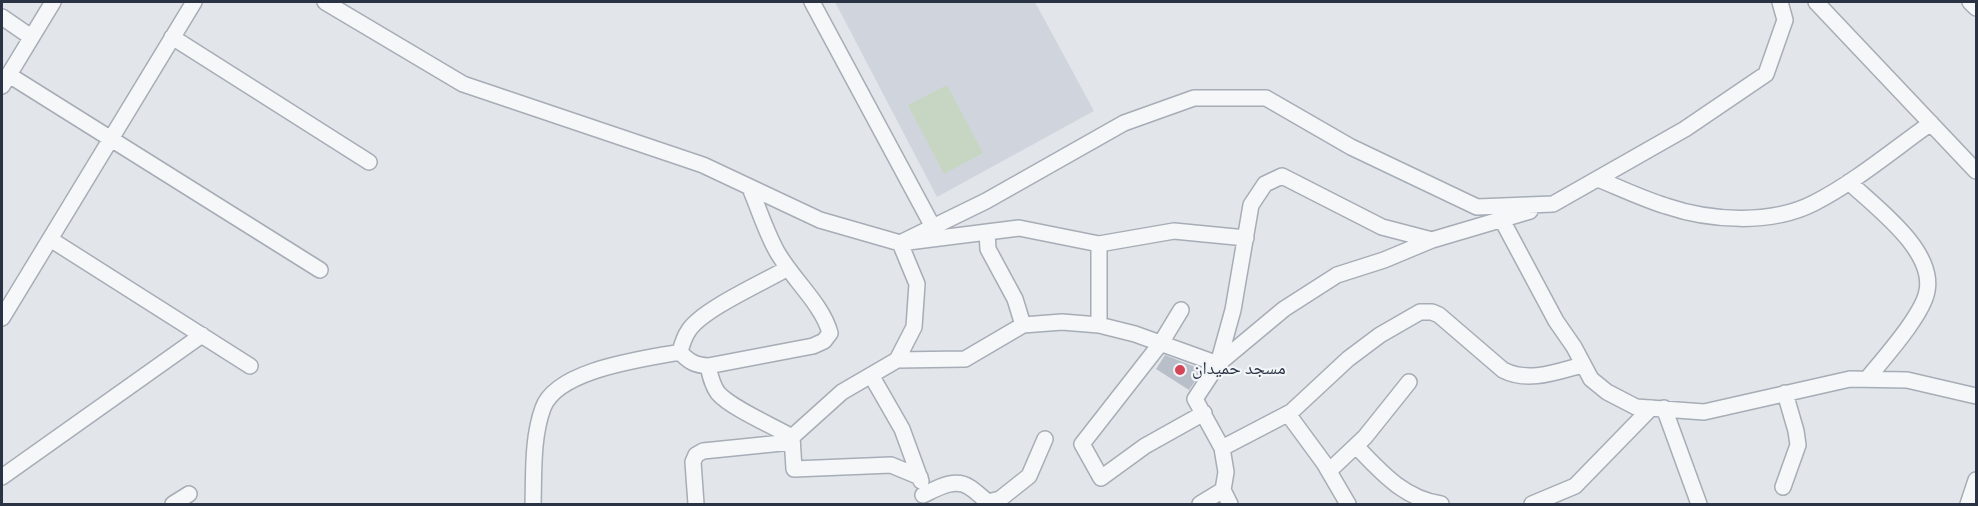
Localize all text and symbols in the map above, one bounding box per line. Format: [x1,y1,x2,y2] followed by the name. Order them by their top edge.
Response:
[1192,359,1286,381] place label: مسجد حميدان
[1173,363,1187,377] marker: مسجد حميدان

